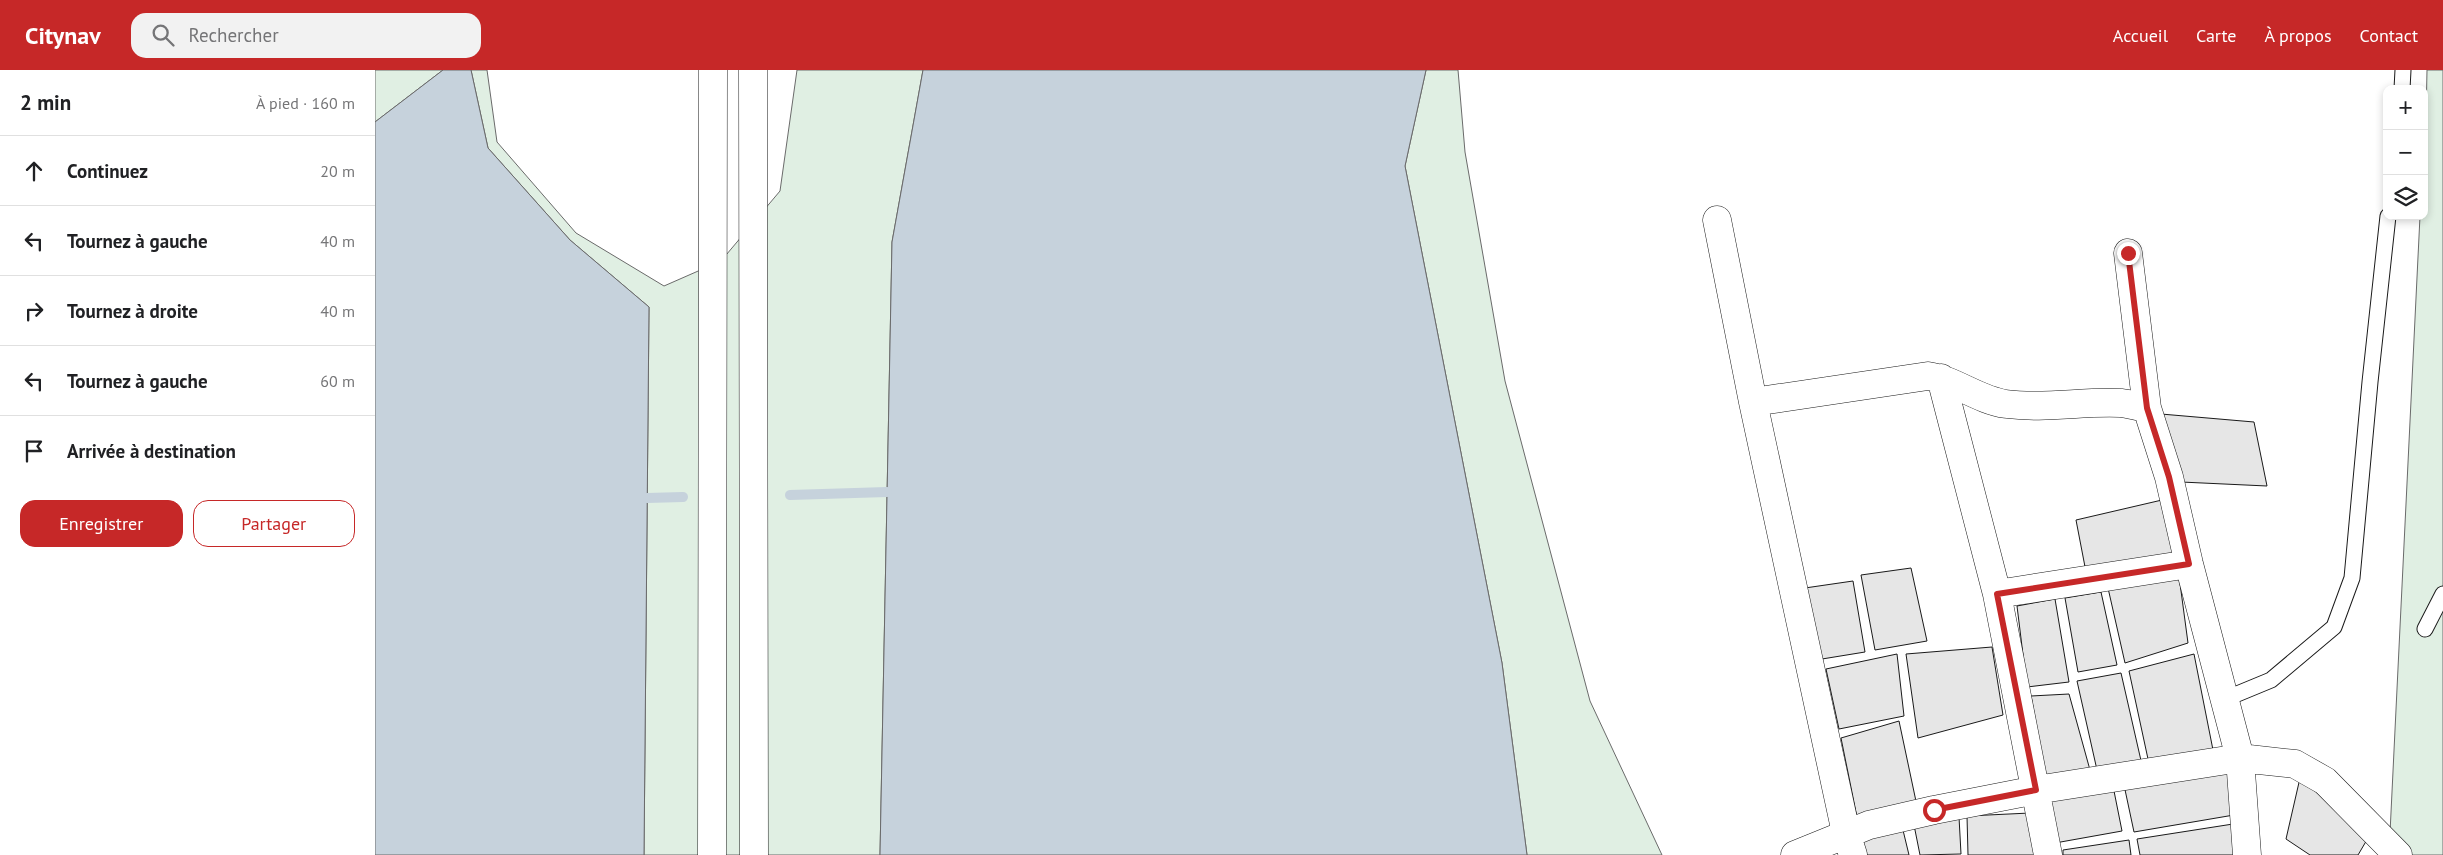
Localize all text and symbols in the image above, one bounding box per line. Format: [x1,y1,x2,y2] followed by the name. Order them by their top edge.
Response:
[131,13,481,58] search box
[25,20,101,51] text: Citynav
[149,21,177,49] icon: search
[189,23,279,47] text: Rechercher
[2113,24,2168,47] text: Accueil
[2196,24,2237,47] text: Carte
[2265,24,2332,47] text: À propos
[2360,24,2418,47] text: Contact
[2383,85,2428,220] map controls
[2383,85,2428,130] button: +
[20,89,71,116] text: 2 min
[256,93,355,113] text: À pied · 160 m
[2383,130,2428,175] button: −
[20,157,48,185] icon: ahead
[67,159,148,183] text: Continuez
[320,161,355,181] text: 20 m
[2383,175,2428,220] button: layers
[20,227,48,255] icon: left
[67,229,208,253] text: Tournez à gauche
[320,231,355,251] text: 40 m
[2117,242,2140,265] route end
[20,297,48,325] icon: right
[67,299,198,323] text: Tournez à droite
[320,301,355,321] text: 40 m
[20,367,48,395] icon: left
[67,369,208,393] text: Tournez à gauche
[320,371,355,391] text: 60 m
[20,437,48,465] icon: arrive
[67,439,236,463] text: Arrivée à destination
[20,500,183,547] button: Enregistrer
[193,500,355,547] button: Partager
[1923,799,1946,822] route start

